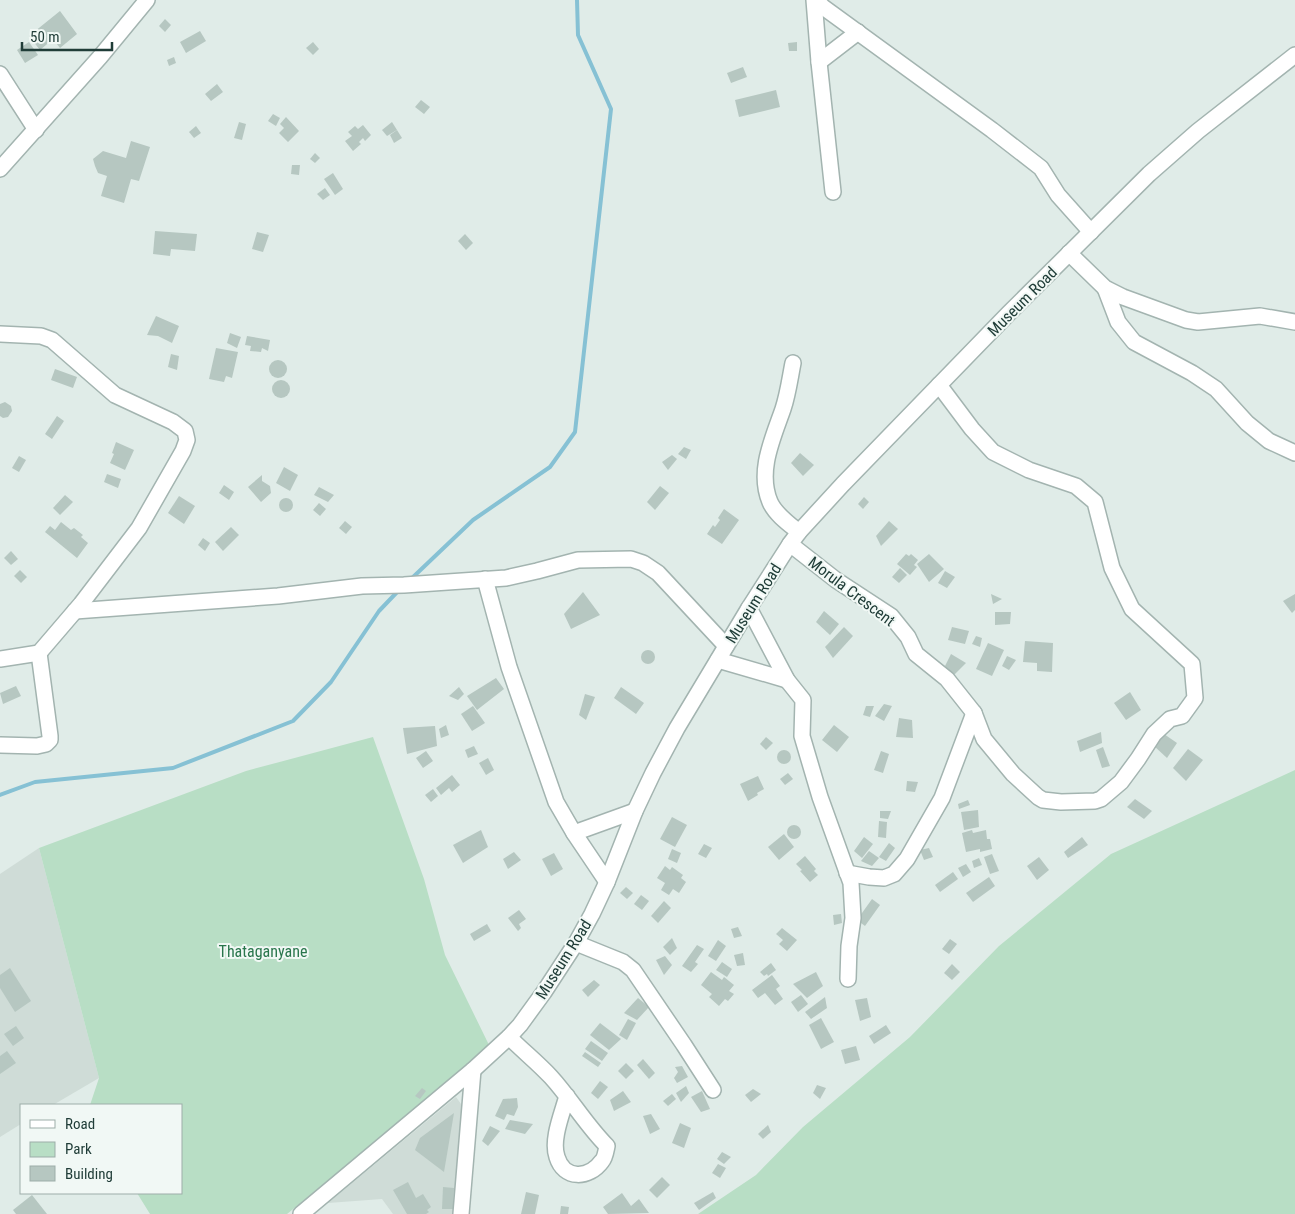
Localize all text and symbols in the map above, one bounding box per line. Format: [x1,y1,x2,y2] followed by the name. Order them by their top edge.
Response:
[22,20,112,52] scale bar
[30,28,60,46] text: 50 m
[984,263,1061,340] street label: Museum Road
[805,553,899,630] street label: Morula Crescent
[721,560,785,647] street label: Museum Road
[531,916,595,1003] street label: Museum Road
[219,942,307,961] park label: Thataganyane
[20,1104,182,1194] legend
[65,1115,95,1133] text: Road
[65,1140,92,1158] text: Park
[65,1165,113,1183] text: Building

